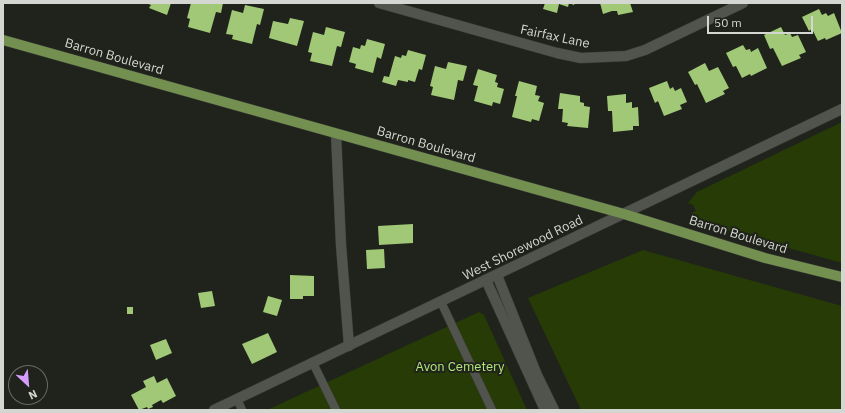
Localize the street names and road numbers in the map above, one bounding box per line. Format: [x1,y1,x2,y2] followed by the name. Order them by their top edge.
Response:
[519,22,591,52] street label: Fairfax Lane
[63,35,165,79] street label: Barron Boulevard
[375,123,477,167] street label: Barron Boulevard
[461,212,585,284] street label: West Shorewood Road
[687,213,789,257] street label: Barron Boulevard

